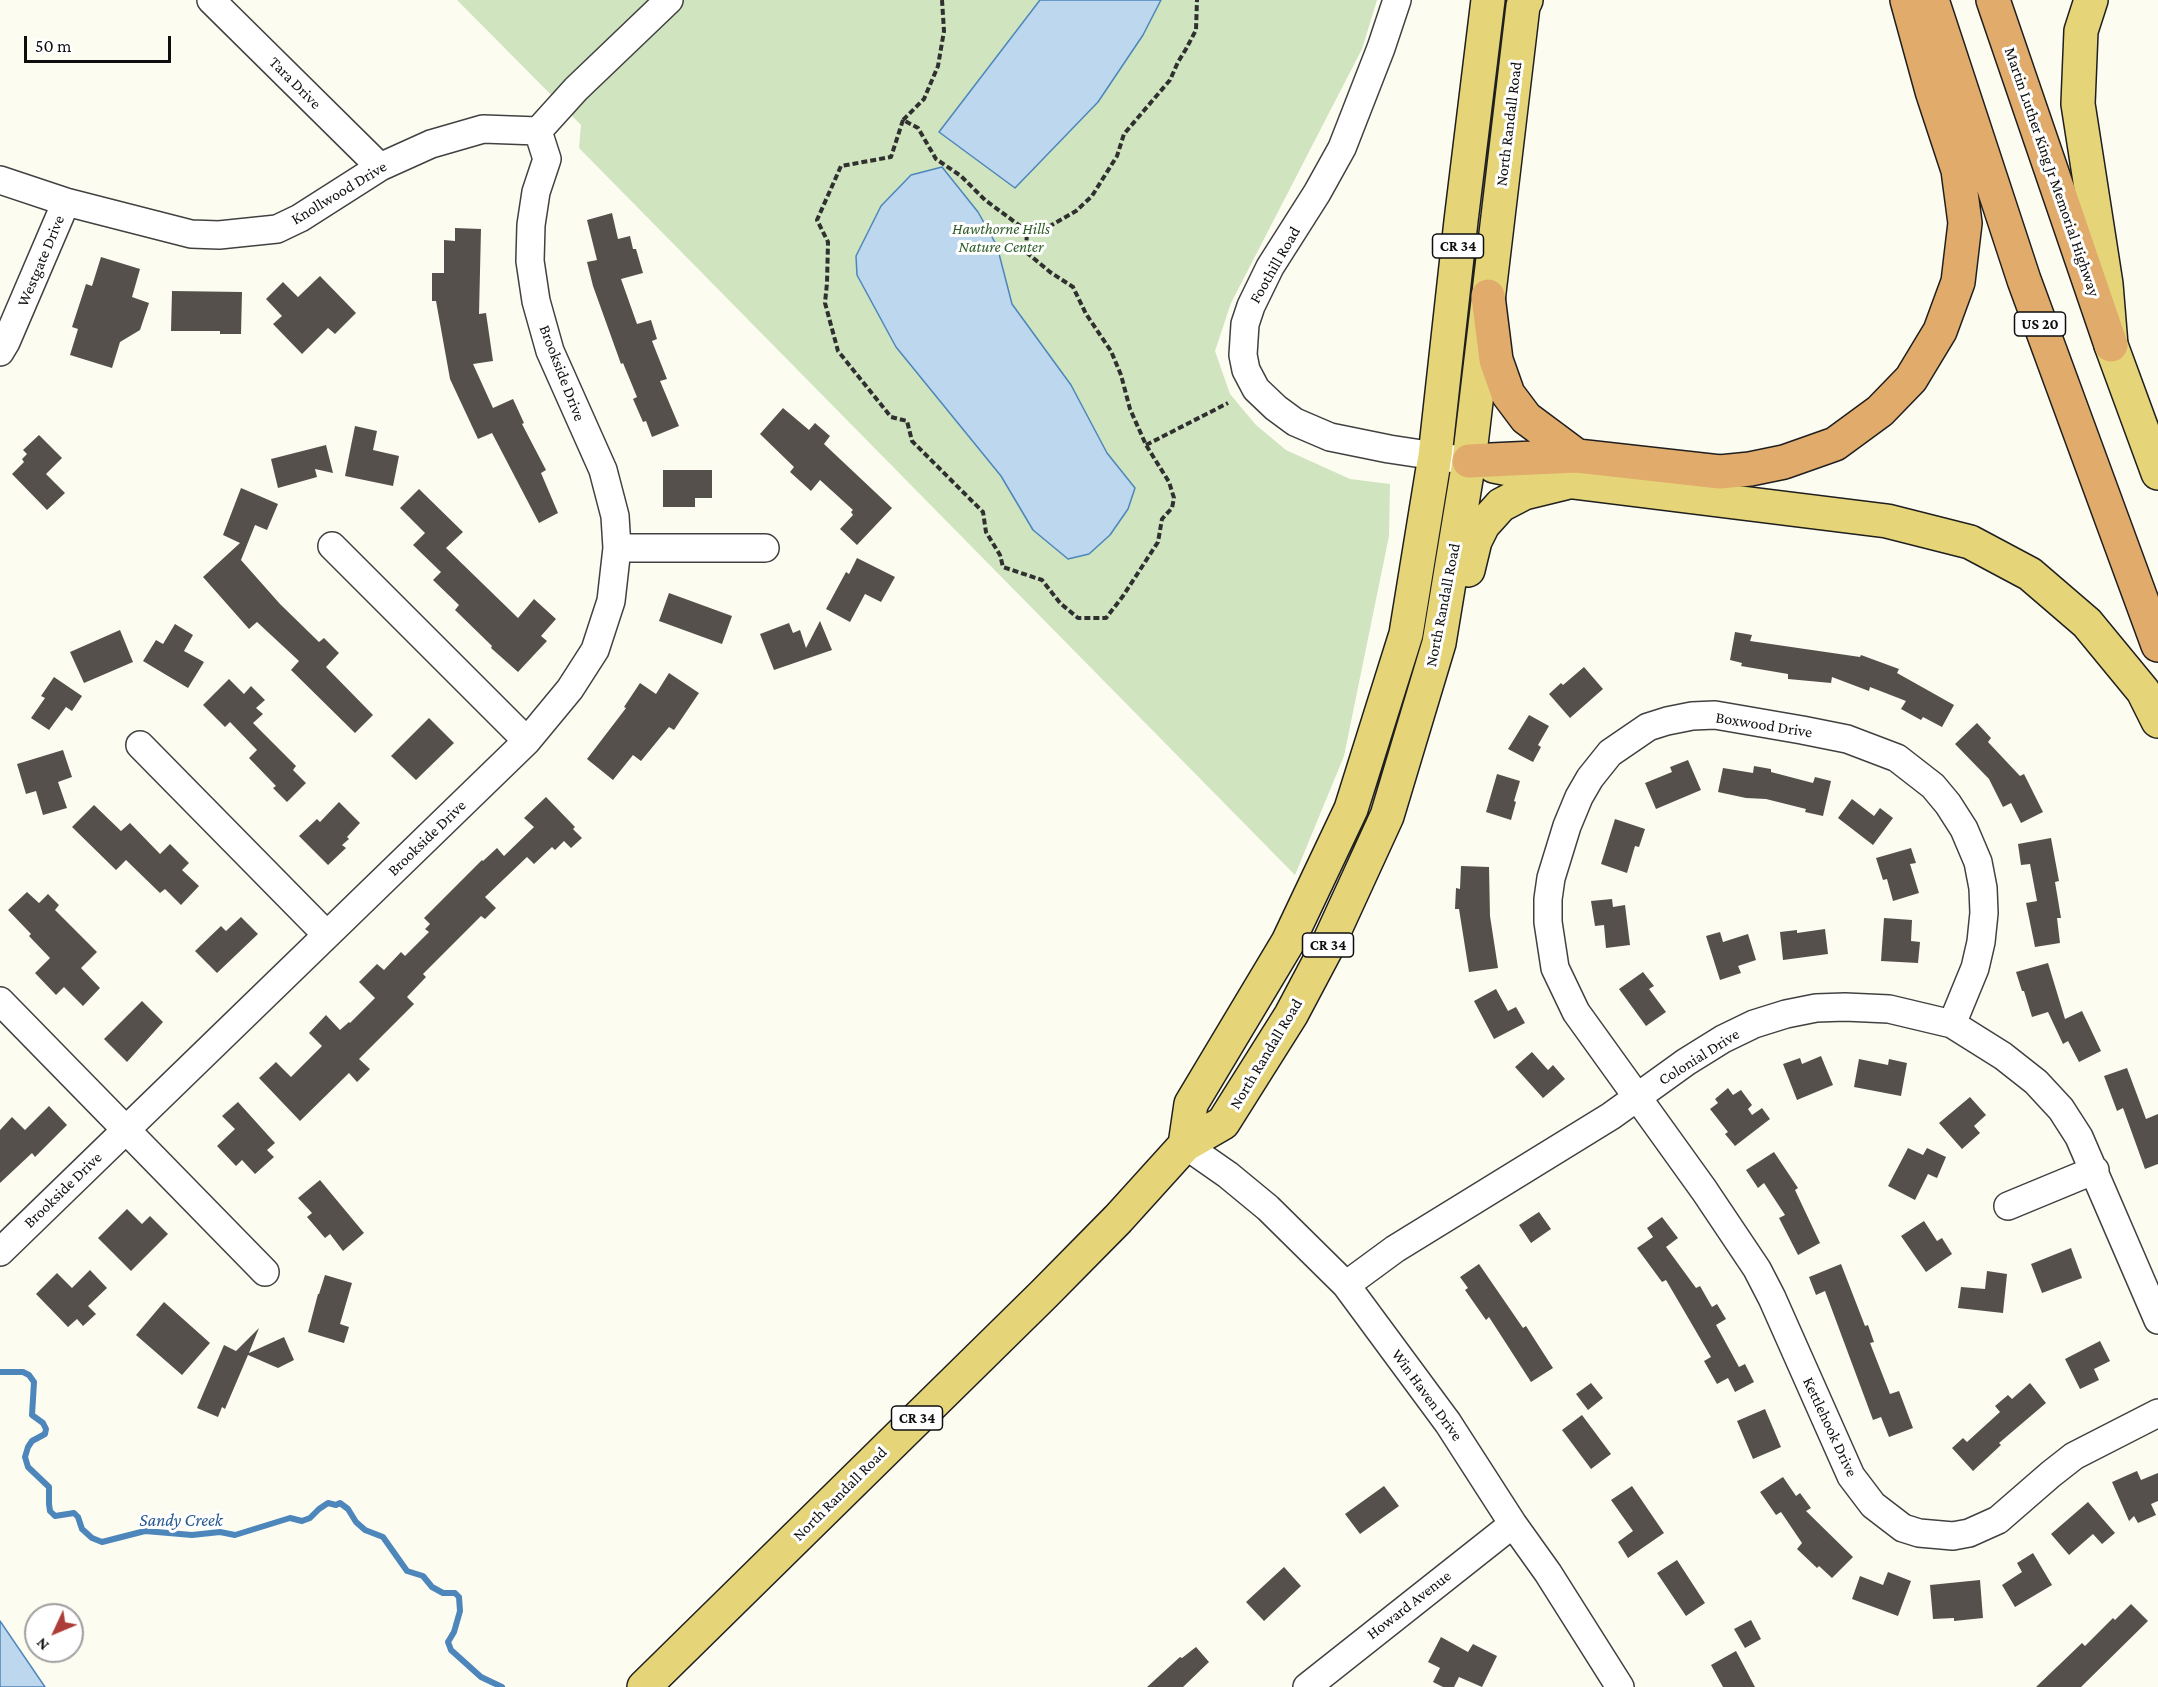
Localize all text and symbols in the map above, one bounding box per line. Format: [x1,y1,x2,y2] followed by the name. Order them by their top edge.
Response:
[27,24,174,62] scale bar
[35,36,72,56] text: 50 m
[2000,45,2104,299] street label: Martin Luther King Jr Memorial Highway
[265,53,325,113] street label: Tara Drive
[1492,61,1526,187] street label: North Randall Road
[288,157,390,229] street label: Knollwood Drive
[13,212,69,310] street label: Westgate Drive
[952,219,1050,257] park label: Hawthorne Hills Nature Center
[1245,223,1305,307] street label: Foothill Road
[1432,234,1484,258] road number: CR 34
[2014,312,2066,336] road number: US 20
[535,322,589,424] street label: Brookside Drive
[1422,542,1464,668] street label: North Randall Road
[1714,708,1814,742] street label: Boxwood Drive
[384,796,470,880] street label: Brookside Drive
[1302,933,1354,957] road number: CR 34
[1225,995,1307,1113] street label: North Randall Road
[1655,1025,1743,1089] street label: Colonial Drive
[20,1148,106,1232] street label: Brookside Drive
[1387,1345,1467,1445] street label: Win Haven Drive
[1799,1374,1861,1480] street label: Kettlehook Drive
[892,1406,942,1430] road number: CR 34
[789,1443,891,1545] street label: North Randall Road
[139,1509,223,1531] water label: Sandy Creek
[1363,1566,1455,1644] street label: Howard Avenue
[24,1603,84,1663] north arrow
[32,1635,52,1654] text: N

